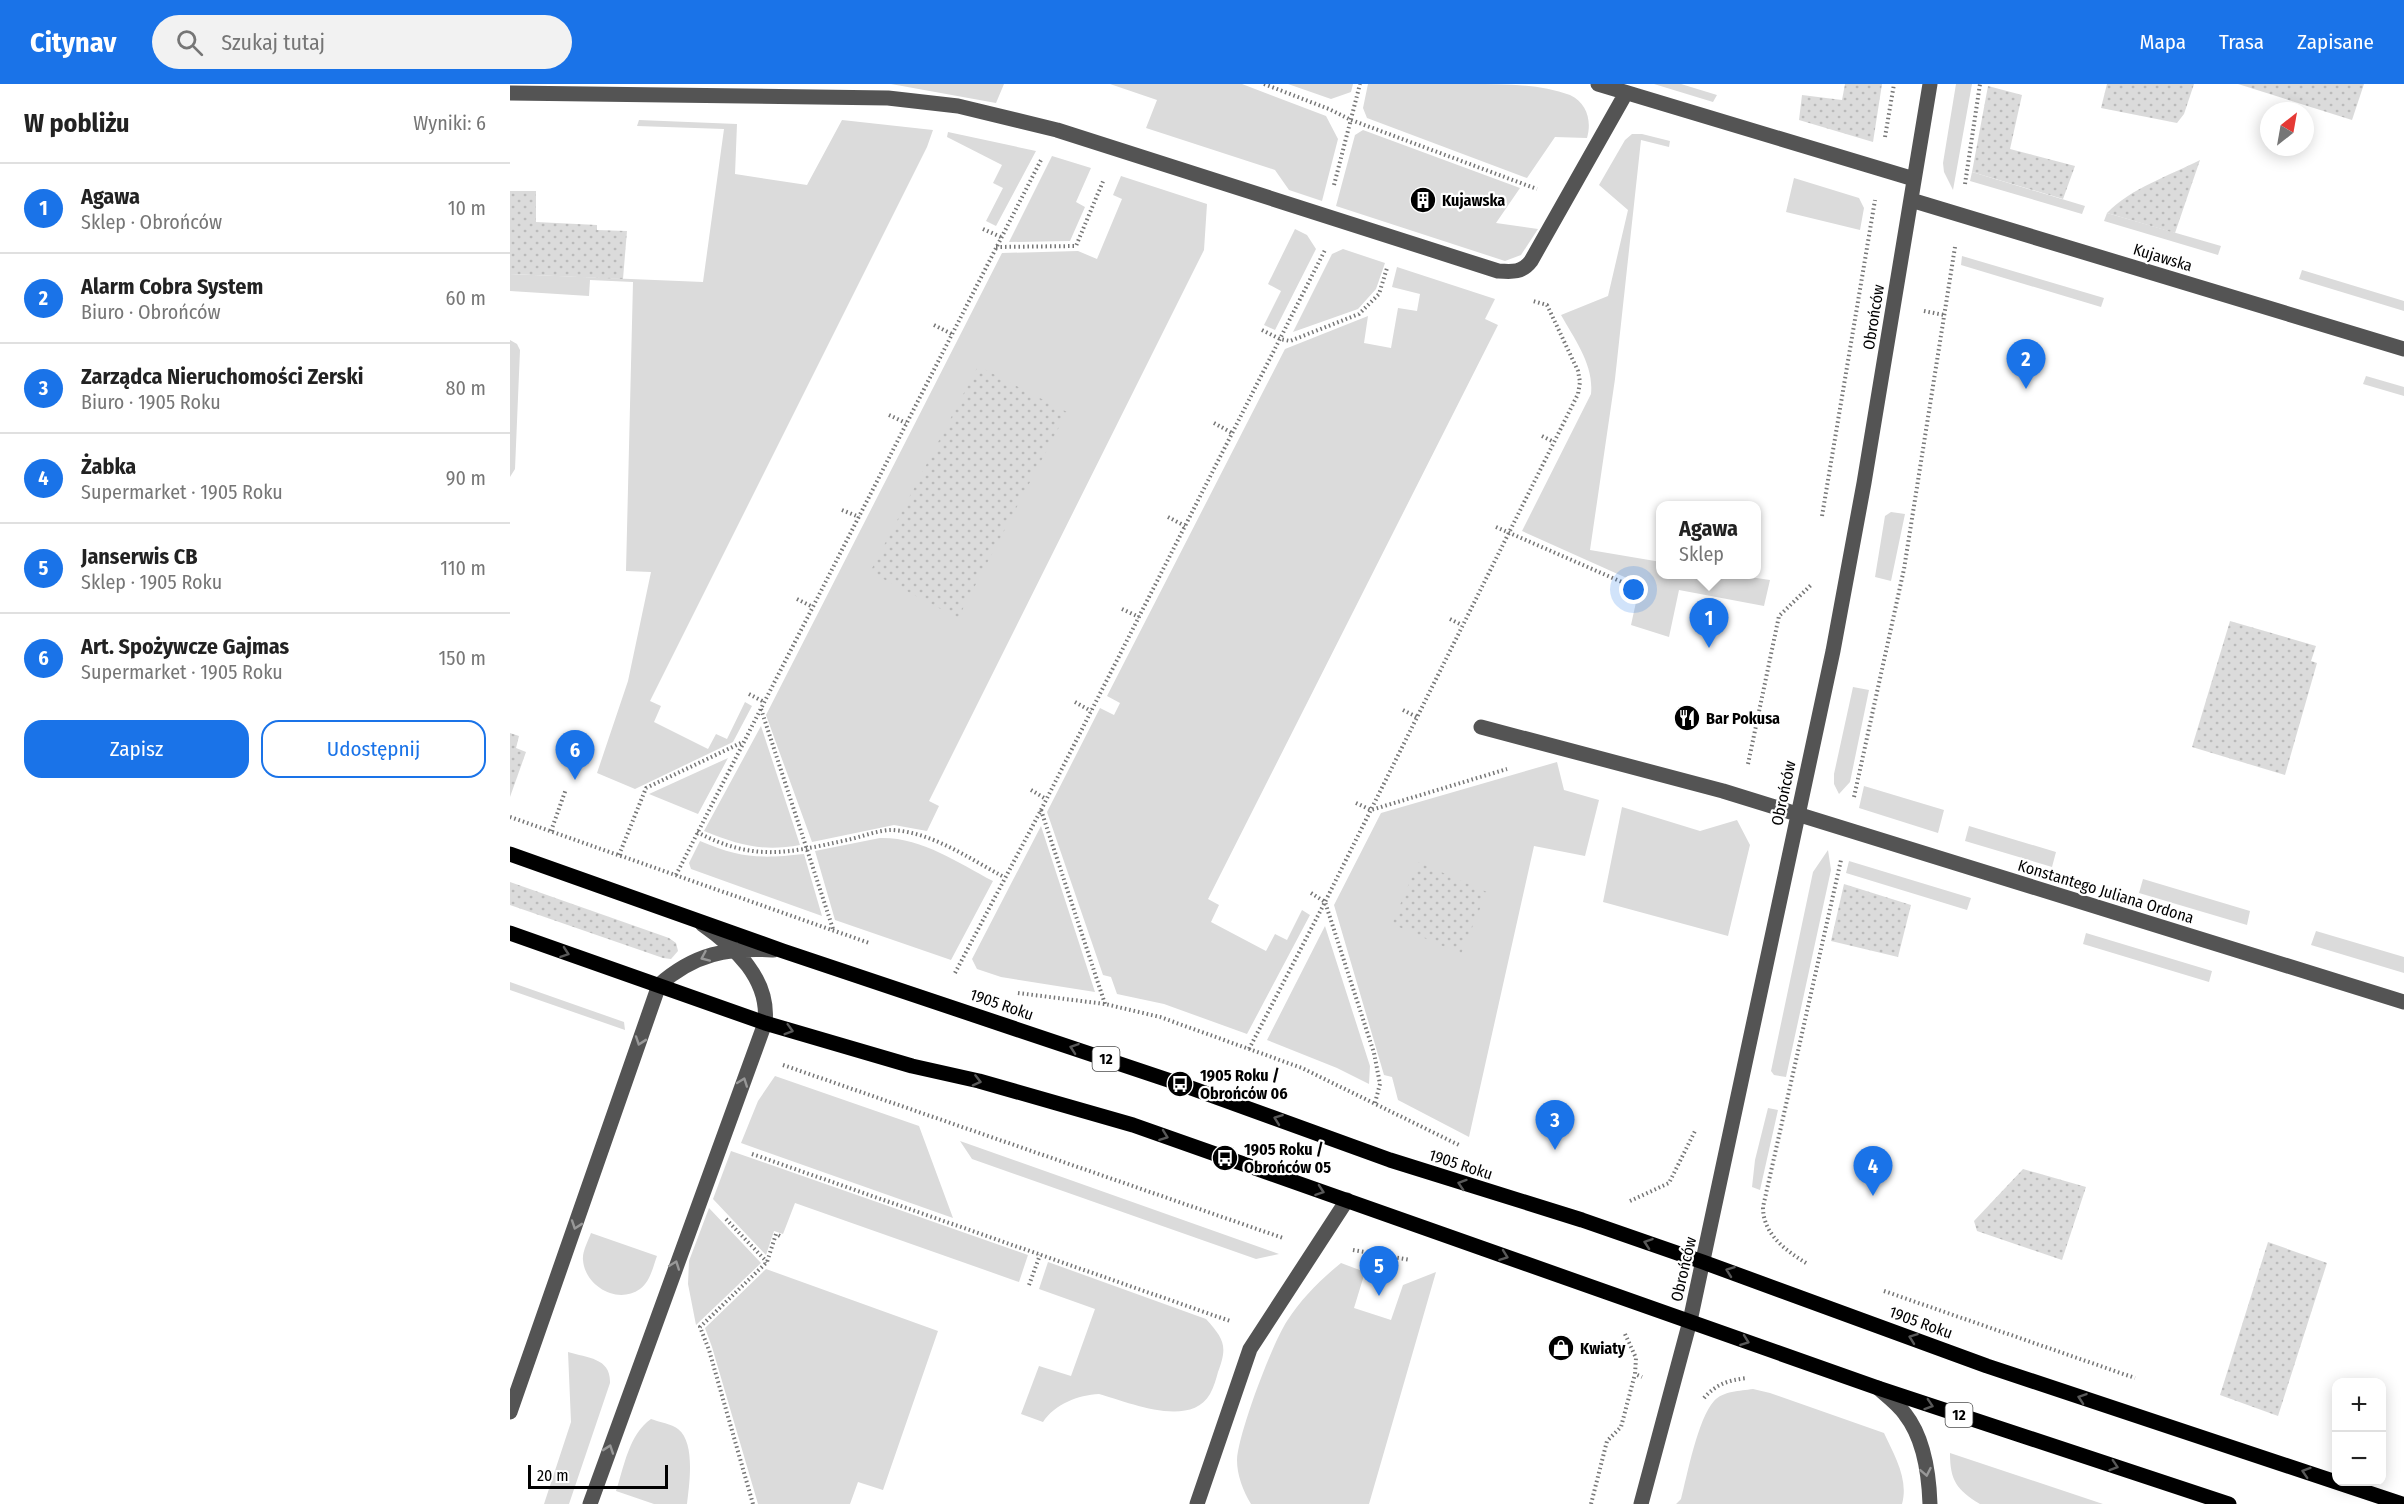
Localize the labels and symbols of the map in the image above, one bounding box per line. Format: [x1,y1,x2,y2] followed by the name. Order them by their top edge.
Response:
[2260,102,2314,156] north arrow
[1408,185,1438,215] building icon: Kujawska
[1442,191,1505,210] place label: Kujawska
[2131,239,2195,276] street label: Kujawska
[1859,282,1888,351] street label: Obrońców
[2006,340,2046,389] pin: 2
[1619,575,1648,604] your location
[1690,598,1728,648] pin: 1
[1672,703,1702,733] restaurant icon: Bar Pokusa
[1706,709,1780,728] place label: Bar Pokusa
[556,730,594,780] pin: 6
[1767,758,1800,827] street label: Obrońców
[2016,856,2196,927] street label: Konstantego Juliana Ordona
[559,945,570,958] one-way arrow
[700,950,711,962] one-way arrow
[968,985,1036,1024] street label: 1905 Roku
[783,1023,794,1035] one-way arrow
[635,1035,648,1046] one-way arrow
[1069,1042,1080,1055] one-way arrow
[1092,1047,1120,1071] road number: 12
[1200,1066,1288,1103] place label: 1905 Roku / Obrońców 06
[1165,1069,1195,1099] bus stop icon: 1905 Roku / Obrońców 06
[972,1073,982,1086] one-way arrow
[736,1078,748,1089] one-way arrow
[1536,1100,1574,1150] pin: 3
[1273,1114,1284,1127] one-way arrow
[1158,1129,1169,1141] one-way arrow
[1244,1140,1331,1177] place label: 1905 Roku / Obrońców 05
[1210,1143,1240,1173] bus stop icon: 1905 Roku / Obrońców 05
[1426,1145,1495,1184] street label: 1905 Roku
[1854,1146,1892,1196] pin: 4
[1457,1179,1468,1191] one-way arrow
[1314,1183,1325,1196] one-way arrow
[570,1219,583,1230] one-way arrow
[1667,1234,1700,1303] street label: Obrońców
[1643,1238,1654,1250] one-way arrow
[1360,1246,1398,1296] pin: 5
[1498,1248,1509,1261] one-way arrow
[668,1261,681,1271] one-way arrow
[1725,1266,1735,1279] one-way arrow
[1887,1302,1955,1343] street label: 1905 Roku
[1546,1333,1576,1363] shop icon: Kwiaty
[1908,1333,1919,1345] one-way arrow
[1739,1334,1750,1347] one-way arrow
[1580,1339,1626,1358] place label: Kwiaty
[2077,1392,2088,1405] one-way arrow
[1923,1398,1934,1410] one-way arrow
[1946,1403,1972,1427] road number: 12
[602,1444,615,1455] one-way arrow
[2108,1459,2119,1471] one-way arrow
[528,1462,668,1490] scale bar
[1919,1467,1932,1477] one-way arrow
[2301,1467,2312,1480] one-way arrow

